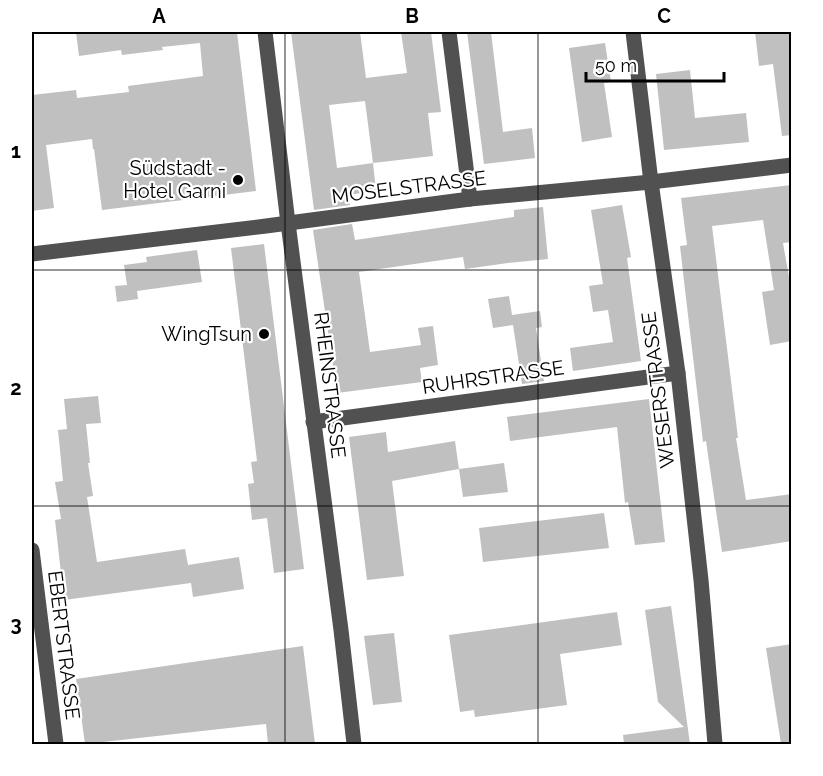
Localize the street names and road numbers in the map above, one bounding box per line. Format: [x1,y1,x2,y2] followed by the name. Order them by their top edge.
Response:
[330,166,488,208] street label: MOSELSTRASSE
[309,310,351,460] street label: RHEINSTRASSE
[636,310,680,470] street label: WESERSTRASSE
[420,355,566,399] street label: RUHRSTRASSE
[43,569,85,721] street label: EBERTSTRASSE

